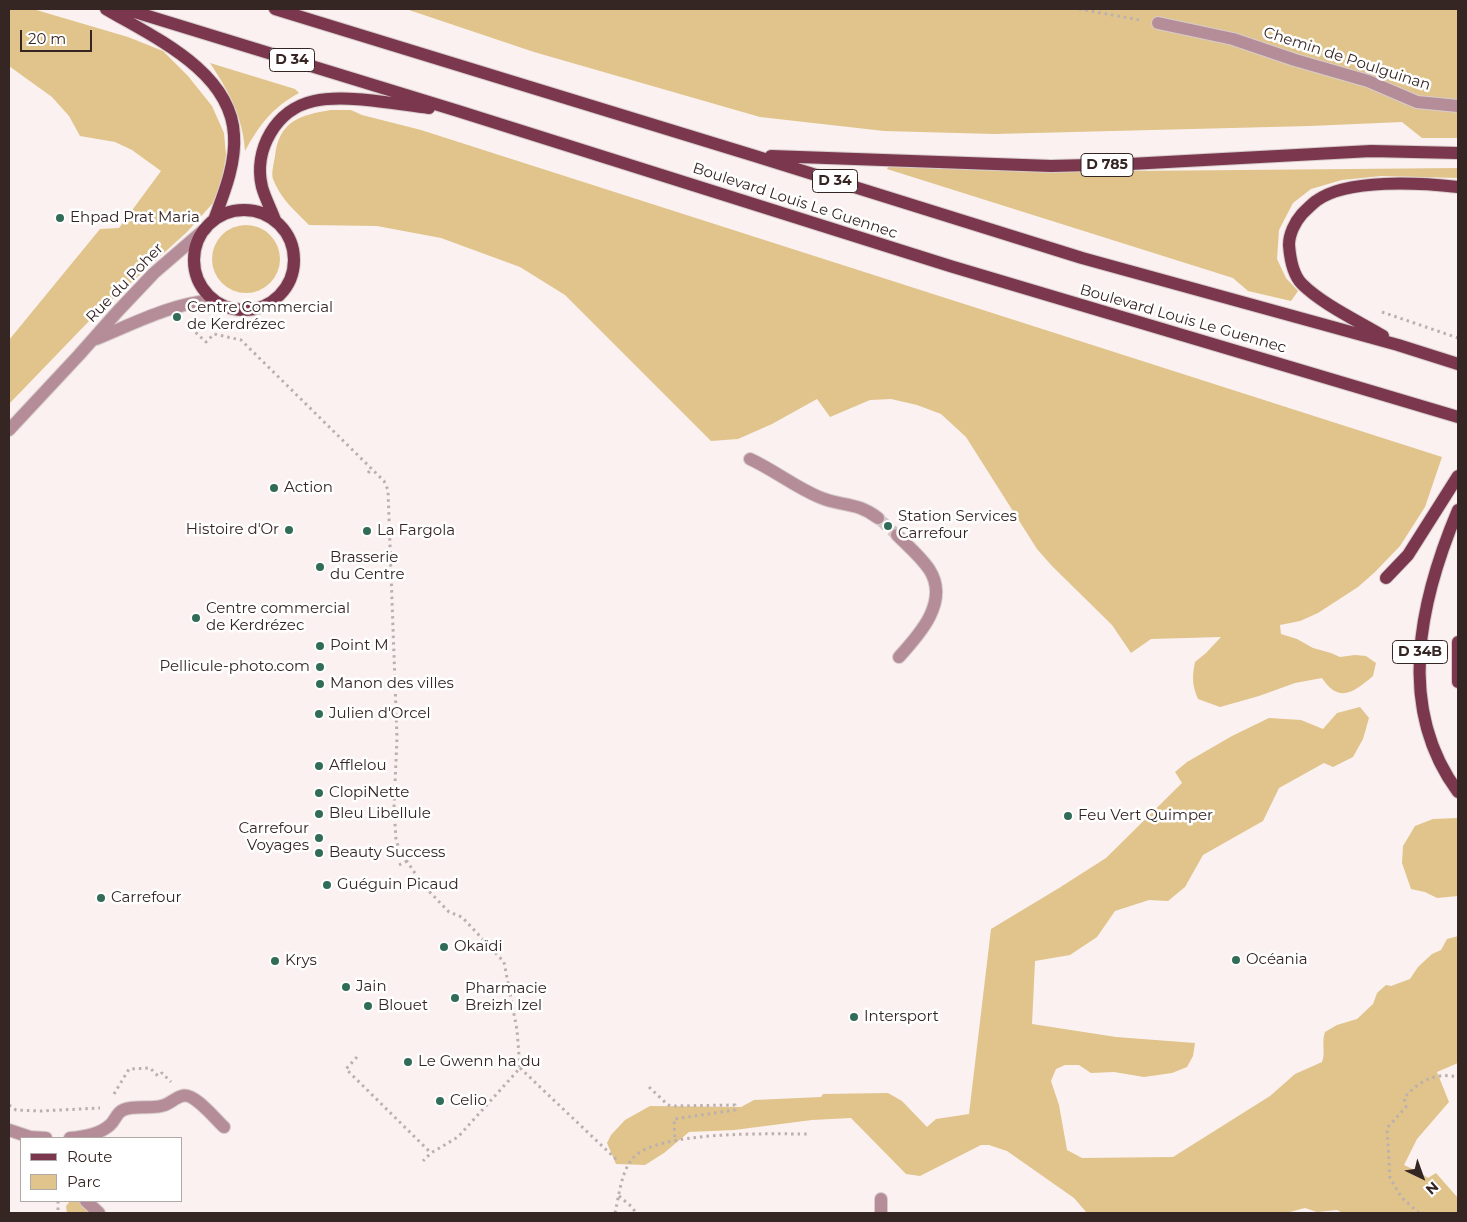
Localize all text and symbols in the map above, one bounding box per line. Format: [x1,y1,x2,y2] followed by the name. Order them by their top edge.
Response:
[22,20,95,52] scale bar
[1261,23,1433,95] street label: Chemin de Poulguinan
[28,29,66,48] text: 20 m
[270,48,314,72] road number: D 34
[1081,154,1133,176] road number: D 785
[690,159,900,243] street label: Boulevard Louis Le Guennec
[812,170,858,192] road number: D 34
[70,209,200,227] place label: Ehpad Prat Maria
[54,212,66,224] marker: Ehpad Prat Maria
[83,240,167,326] street label: Rue du Poher
[1078,281,1288,357] street label: Boulevard Louis Le Guennec
[187,299,333,334] place label: Centre Commercial de Kerdrézec
[171,311,183,323] marker: Centre Commercial de Kerdrézec
[284,479,333,497] place label: Action
[268,482,280,494] marker: Action
[898,508,1017,543] place label: Station Services Carrefour
[882,520,894,532] marker: Station Services Carrefour
[186,521,279,539] place label: Histoire d'Or
[377,522,455,540] place label: La Fargola
[283,524,295,536] marker: Histoire d'Or
[361,525,373,537] marker: La Fargola
[330,549,405,584] place label: Brasserie du Centre
[314,561,326,573] marker: Brasserie du Centre
[206,600,350,635] place label: Centre commercial de Kerdrézec
[190,612,202,624] marker: Centre commercial de Kerdrézec
[330,637,389,655] place label: Point M
[314,640,326,652] marker: Point M
[1392,640,1448,664] road number: D 34B
[159,658,310,676] place label: Pellicule-photo.com
[314,661,326,673] marker: Pellicule-photo.com
[330,675,454,693] place label: Manon des villes
[314,678,326,690] marker: Manon des villes
[329,705,431,723] place label: Julien d'Orcel
[313,708,325,720] marker: Julien d'Orcel
[329,757,387,775] place label: Afflelou
[313,760,325,772] marker: Afflelou
[329,784,409,802] place label: ClopiNette
[313,787,325,799] marker: ClopiNette
[329,805,431,823] place label: Bleu Libellule
[1078,807,1213,825] place label: Feu Vert Quimper
[313,808,325,820] marker: Bleu Libellule
[1062,810,1074,822] marker: Feu Vert Quimper
[238,820,309,855] place label: Carrefour Voyages
[313,832,325,844] marker: Carrefour Voyages
[329,844,445,862] place label: Beauty Success
[313,847,325,859] marker: Beauty Success
[337,876,459,894] place label: Guéguin Picaud
[321,879,333,891] marker: Guéguin Picaud
[111,889,182,907] place label: Carrefour
[95,892,107,904] marker: Carrefour
[454,938,502,956] place label: Okaïdi
[438,941,450,953] marker: Okaïdi
[1246,951,1308,969] place label: Océania
[285,952,317,970] place label: Krys
[1230,954,1242,966] marker: Océania
[269,955,281,967] marker: Krys
[356,978,387,996] place label: Jain
[465,980,547,1015] place label: Pharmacie Breizh Izel
[340,981,352,993] marker: Jain
[449,992,461,1004] marker: Pharmacie Breizh Izel
[378,997,428,1015] place label: Blouet
[362,1000,374,1012] marker: Blouet
[864,1008,939,1026] place label: Intersport
[848,1011,860,1023] marker: Intersport
[418,1053,541,1071] place label: Le Gwenn ha du
[402,1056,414,1068] marker: Le Gwenn ha du
[450,1092,487,1110] place label: Celio
[434,1095,446,1107] marker: Celio
[20,1137,182,1202] legend
[67,1147,112,1166] text: Route
[1397,1152,1447,1202] north arrow
[67,1172,101,1191] text: Parc
[1422,1178,1442,1199] text: N

